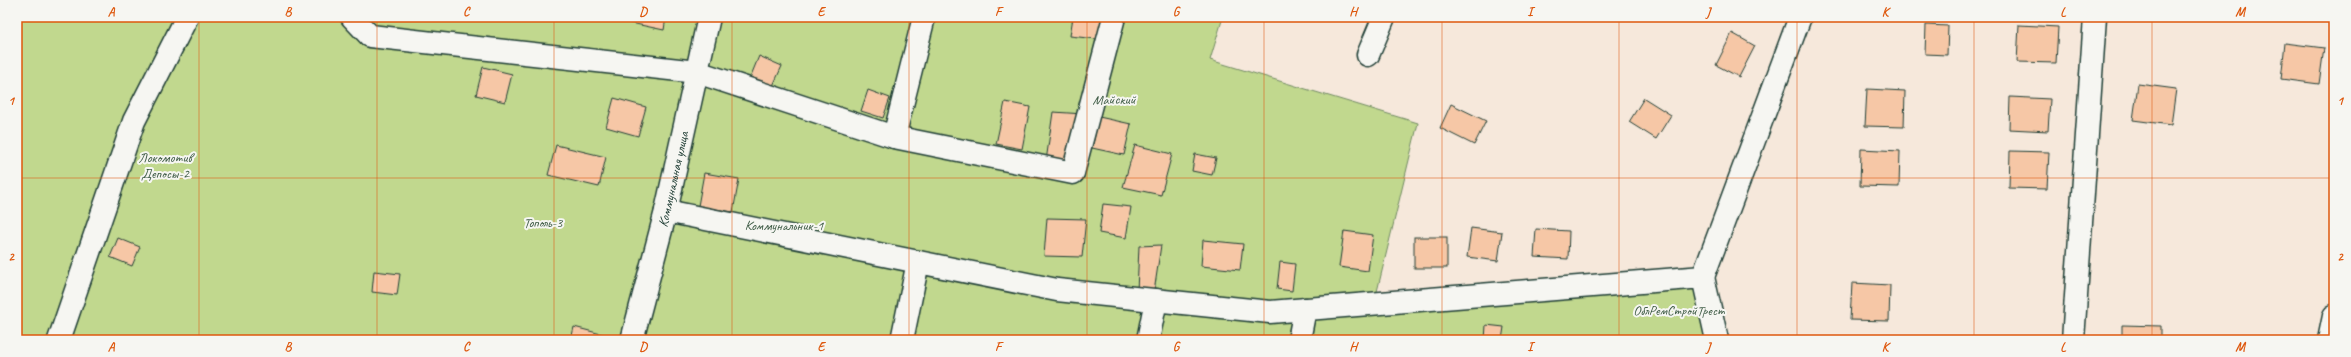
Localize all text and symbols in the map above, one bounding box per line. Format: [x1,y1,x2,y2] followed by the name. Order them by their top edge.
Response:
[108,4,116,20] text: A
[285,4,293,20] text: B
[463,4,471,20] text: C
[639,4,648,20] text: D
[818,4,827,20] text: E
[995,4,1004,20] text: F
[1173,4,1181,20] text: G
[1349,4,1359,20] text: H
[1527,4,1536,20] text: I
[1705,4,1712,20] text: J
[1882,4,1892,20] text: K
[2060,4,2067,20] text: L
[2235,4,2246,20] text: M
[1092,91,1137,108] park label: Майский
[8,93,16,109] text: 1
[2337,93,2345,109] text: 1
[654,128,692,229] street label: Коммунальная улица
[138,149,195,182] park label: Локомотив Депосы-2
[524,214,564,231] park label: Тополь-3
[745,217,824,234] park label: Коммунальник-1
[8,249,15,265] text: 2
[2337,249,2344,265] text: 2
[1633,302,1726,319] park label: ОблРемСтройТрест
[108,339,116,355] text: A
[285,339,293,355] text: B
[463,339,471,355] text: C
[639,339,648,355] text: D
[818,339,827,355] text: E
[995,339,1004,355] text: F
[1173,339,1181,355] text: G
[1349,339,1359,355] text: H
[1527,339,1536,355] text: I
[1705,339,1712,355] text: J
[1882,339,1892,355] text: K
[2060,339,2067,355] text: L
[2235,339,2246,355] text: M

